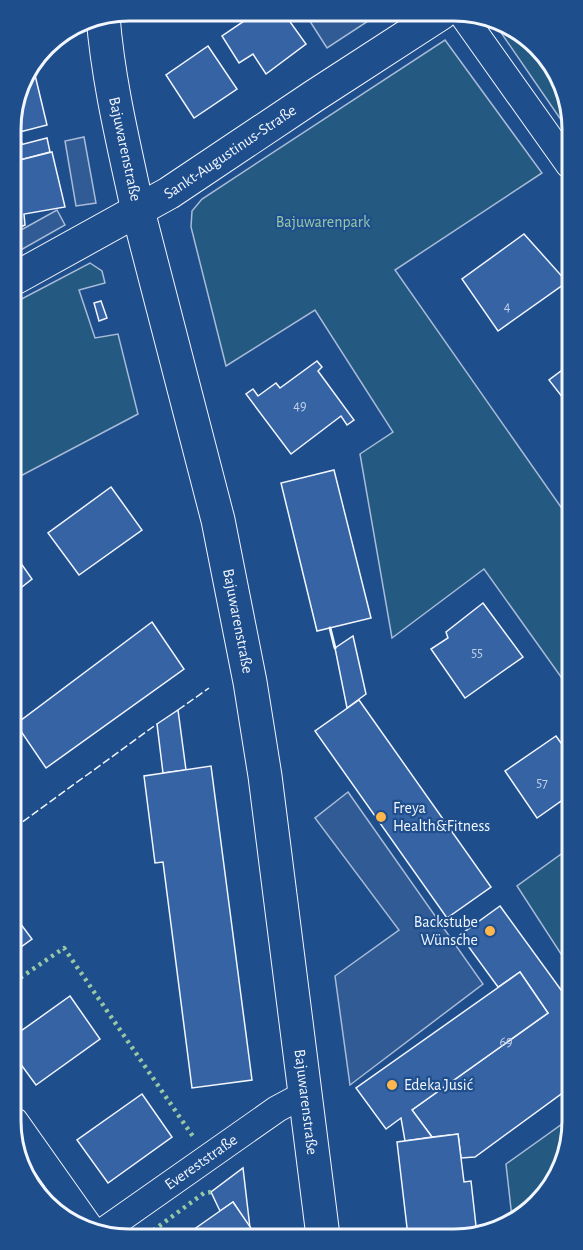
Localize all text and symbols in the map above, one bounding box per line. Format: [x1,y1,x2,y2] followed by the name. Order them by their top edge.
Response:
[105,95,144,203] street label: Bajuwarenstraße
[161,102,299,202] street label: Sankt-Augustinus-Straße
[276,214,371,231] park label: Bajuwarenpark
[504,300,511,314] house number: 4
[293,399,307,413] house number: 49
[219,567,256,675] street label: Bajuwarenstraße
[471,646,483,660] house number: 55
[536,776,548,790] house number: 57
[393,800,490,834] place label: Freya Health&Fitness
[374,810,388,824] marker: Freya Health&Fitness
[414,914,478,948] place label: Backstube Wünsche
[483,924,497,938] marker: Backstube Wünsche
[499,1035,513,1049] house number: 69
[291,1048,320,1156] street label: Bajuwarenstraße
[404,1077,473,1093] place label: Edeka Jusić
[385,1078,399,1092] marker: Edeka Jusić
[162,1131,240,1193] street label: Evereststraße

